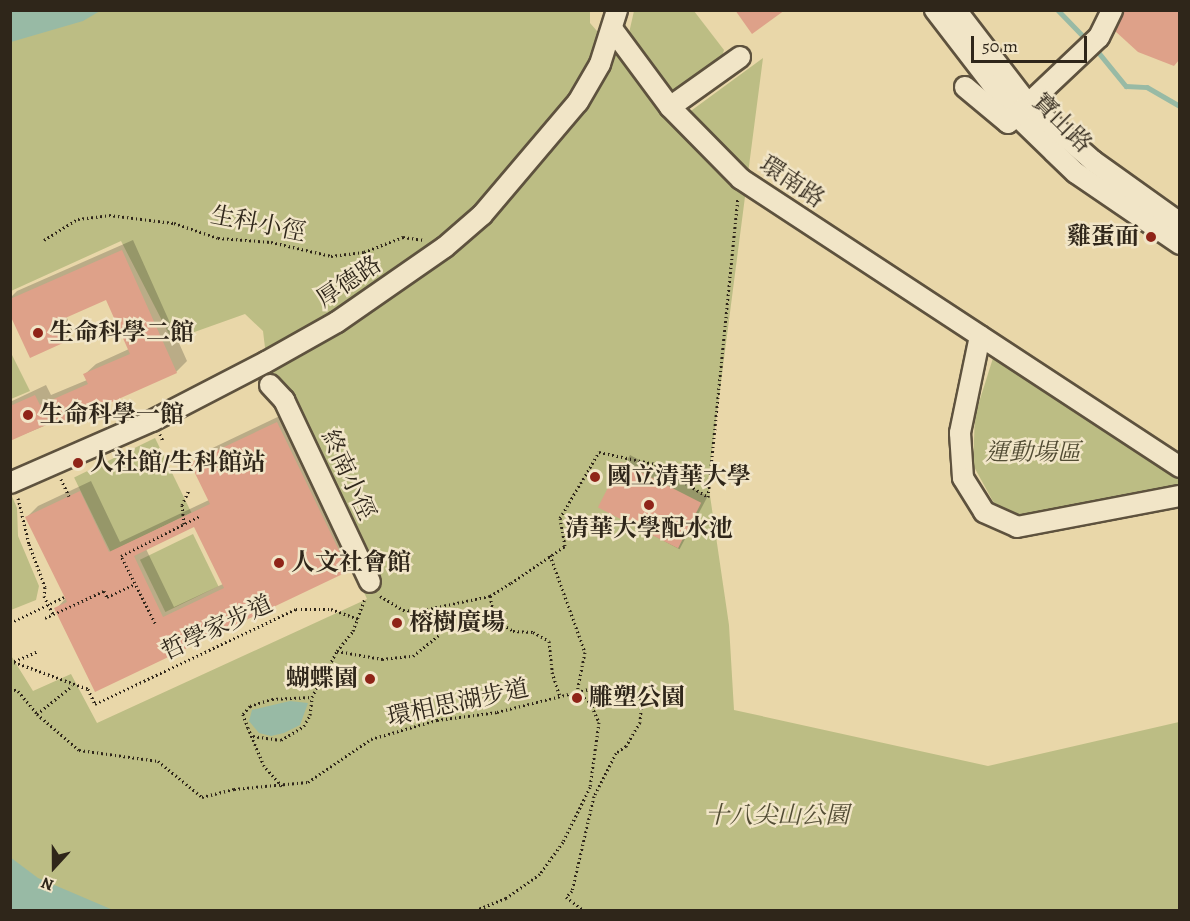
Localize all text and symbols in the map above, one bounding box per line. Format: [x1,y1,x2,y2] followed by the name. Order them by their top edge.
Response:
[974,24,1090,62] scale bar
[982,34,1018,58] text: 50 m
[1026,87,1098,159] street label: 寶山路
[754,150,830,214] street label: 環南路
[208,201,308,247] street label: 生科小徑
[1067,223,1139,251] place label: 雞蛋面
[1144,230,1158,244] marker: 雞蛋面
[311,250,387,314] street label: 厚德路
[50,319,194,347] place label: 生命科學二館
[31,326,45,340] marker: 生命科學二館
[40,401,184,429] place label: 生命科學一館
[21,408,35,422] marker: 生命科學一館
[315,425,381,525] street label: 終南小徑
[985,439,1081,467] park label: 運動場區
[90,449,266,477] place label: 人社館/生科館站
[71,456,85,470] marker: 人社館/生科館站
[607,463,751,491] place label: 國立清華大學
[588,470,602,484] marker: 國立清華大學
[642,498,656,512] marker: 清華大學配水池
[565,515,733,543] place label: 清華大學配水池
[291,549,411,577] place label: 人文社會館
[272,556,286,570] marker: 人文社會館
[157,590,277,666] street label: 哲學家步道
[409,609,505,637] place label: 榕樹廣場
[390,616,404,630] marker: 榕樹廣場
[286,665,358,693] place label: 蝴蝶園
[363,672,377,686] marker: 蝴蝶園
[385,674,531,732] street label: 環相思湖步道
[589,684,685,712] place label: 雕塑公園
[570,691,584,705] marker: 雕塑公園
[705,802,849,830] park label: 十八尖山公園
[24,837,84,897] north arrow
[38,871,57,896] text: N

